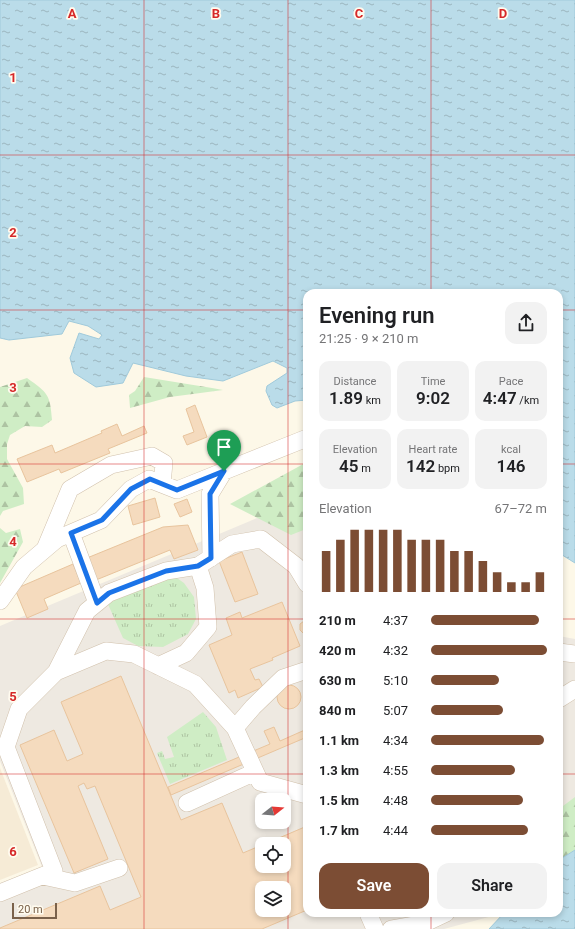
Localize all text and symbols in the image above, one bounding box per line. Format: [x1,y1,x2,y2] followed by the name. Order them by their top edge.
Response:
[68,6,77,21] text: A
[212,6,220,21] text: B
[355,6,364,21] text: C
[499,6,507,21] text: D
[9,70,17,85] text: 1
[9,225,17,240] text: 2
[505,302,547,344] button: share
[319,303,435,328] text: Evening run
[319,331,418,346] text: 21:25 · 9 × 210 m
[334,375,376,388] text: Distance
[421,375,445,388] text: Time
[499,375,523,388] text: Pace
[9,380,17,395] text: 3
[329,388,363,408] text: 1.89
[416,388,450,408] text: 9:02
[483,388,517,408] text: 4:47
[363,394,381,407] text: km
[517,394,539,407] text: /km
[207,430,241,471] pin
[213,436,235,458] icon: arrive
[333,443,377,456] text: Elevation
[409,443,457,456] text: Heart rate
[501,443,521,456] text: kcal
[339,456,359,476] text: 45
[406,456,435,476] text: 142
[496,456,526,476] text: 146
[359,462,371,475] text: m
[435,462,460,475] text: bpm
[319,501,372,516] text: Elevation
[495,501,547,516] text: 67–72 m
[9,534,17,549] text: 4
[319,613,356,628] text: 210 m
[383,613,408,628] text: 4:37
[319,643,356,658] text: 420 m
[383,643,408,658] text: 4:32
[319,673,356,688] text: 630 m
[383,673,408,688] text: 5:10
[9,689,17,704] text: 5
[319,703,356,718] text: 840 m
[383,703,408,718] text: 5:07
[319,733,359,748] text: 1.1 km
[383,733,408,748] text: 4:34
[319,763,359,778] text: 1.3 km
[383,763,408,778] text: 4:55
[255,793,291,829] north arrow
[255,793,291,917] map controls
[319,793,359,808] text: 1.5 km
[383,793,408,808] text: 4:48
[319,823,359,838] text: 1.7 km
[383,823,408,838] text: 4:44
[255,837,291,873] button: locate
[9,844,17,859] text: 6
[319,863,429,909] button: Save
[437,863,547,909] button: Share
[255,881,291,917] button: layers
[12,901,57,920] scale bar
[18,903,43,916] text: 20 m

